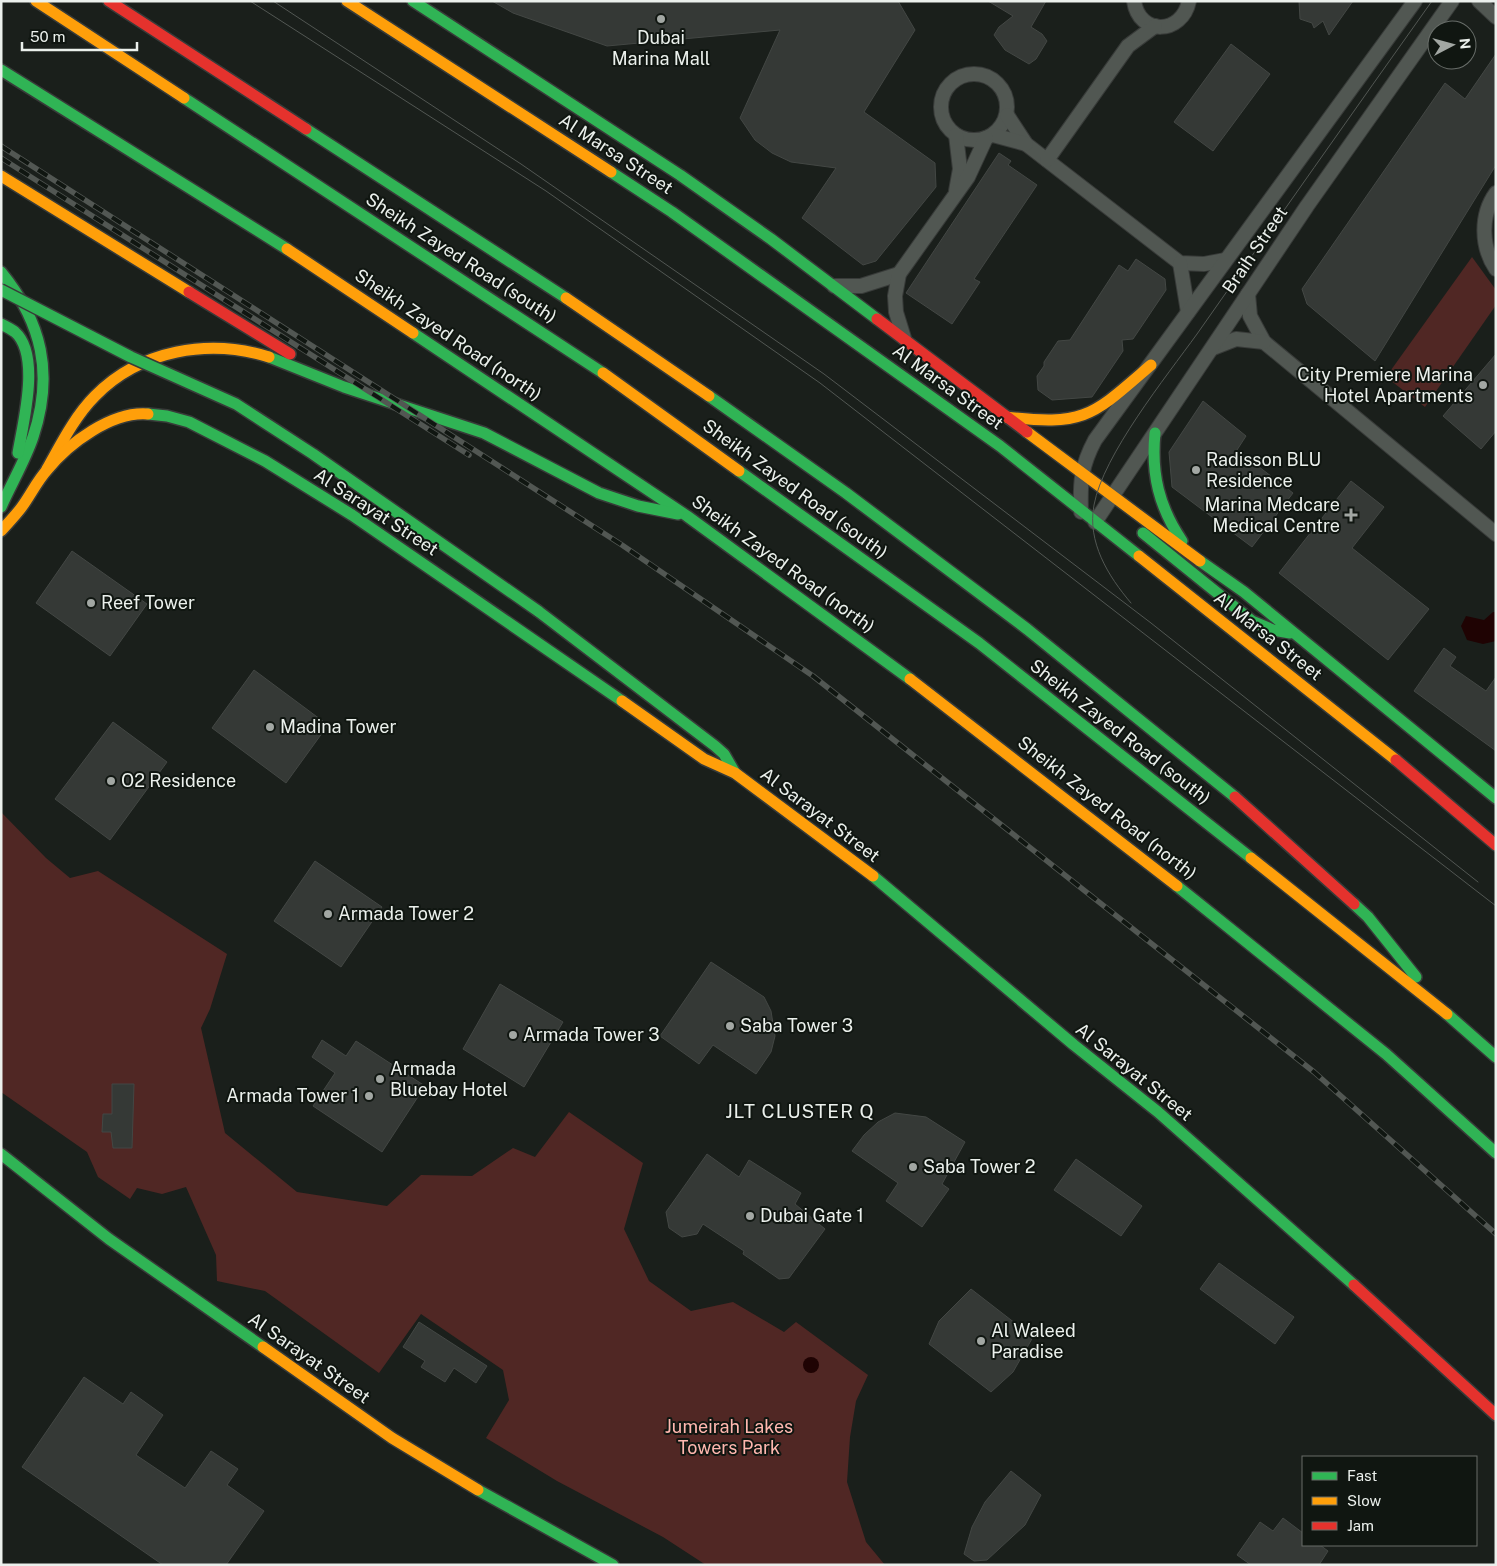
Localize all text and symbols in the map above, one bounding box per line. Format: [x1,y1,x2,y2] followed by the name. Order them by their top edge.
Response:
[655,13,667,25] marker: Dubai Marina Mall
[22,20,138,52] scale bar
[1427,20,1477,70] north arrow
[612,27,710,69] place label: Dubai Marina Mall
[30,28,65,45] text: 50 m
[1456,37,1473,50] text: N
[555,109,677,198] street label: Al Marsa Street
[362,188,561,327] street label: Sheikh Zayed Road (south)
[1218,202,1291,297] street label: Braih Street
[351,264,546,405] street label: Sheikh Zayed Road (north)
[889,339,1008,434] street label: Al Marsa Street
[1297,364,1473,406] place label: City Premiere Marina Hotel Apartments
[1477,379,1489,391] marker: City Premiere Marina Hotel Apartments
[699,415,892,563] street label: Sheikh Zayed Road (south)
[1206,449,1321,491] place label: Radisson BLU Residence
[310,464,442,560] street label: Al Sarayat Street
[1190,464,1202,476] marker: Radisson BLU Residence
[688,490,879,637] street label: Sheikh Zayed Road (north)
[1204,494,1340,536] place label: Marina Medcare Medical Centre
[1344,508,1358,522] marker: Marina Medcare Medical Centre
[1210,587,1327,684] street label: Al Marsa Street
[101,592,195,613] place label: Reef Tower
[85,597,97,609] marker: Reef Tower
[1026,655,1215,809] street label: Sheikh Zayed Road (south)
[280,716,397,737] place label: Madina Tower
[264,721,276,733] marker: Madina Tower
[1014,731,1201,884] street label: Sheikh Zayed Road (north)
[757,763,884,866] street label: Al Sarayat Street
[121,770,236,791] place label: O2 Residence
[105,775,117,787] marker: O2 Residence
[338,903,474,924] place label: Armada Tower 2
[322,908,334,920] marker: Armada Tower 2
[740,1015,853,1036] place label: Saba Tower 3
[1072,1018,1197,1125] street label: Al Sarayat Street
[724,1020,736,1032] marker: Saba Tower 3
[523,1024,660,1045] place label: Armada Tower 3
[507,1029,519,1041] marker: Armada Tower 3
[390,1058,508,1100] place label: Armada Bluebay Hotel
[374,1073,386,1085] marker: Armada Bluebay Hotel
[226,1085,359,1106] place label: Armada Tower 1
[363,1090,375,1102] marker: Armada Tower 1
[725,1100,875,1122] district label: JLT CLUSTER Q
[923,1156,1036,1177] place label: Saba Tower 2
[907,1161,919,1173] marker: Saba Tower 2
[760,1205,864,1226] place label: Dubai Gate 1
[744,1210,756,1222] marker: Dubai Gate 1
[244,1308,374,1407] street label: Al Sarayat Street
[991,1320,1076,1362] place label: Al Waleed Paradise
[975,1335,987,1347] marker: Al Waleed Paradise
[665,1416,793,1458] park label: Jumeirah Lakes Towers Park
[1302,1456,1477,1546] legend
[1347,1467,1377,1484] text: Fast
[1347,1492,1382,1509] text: Slow
[1347,1517,1374,1534] text: Jam

